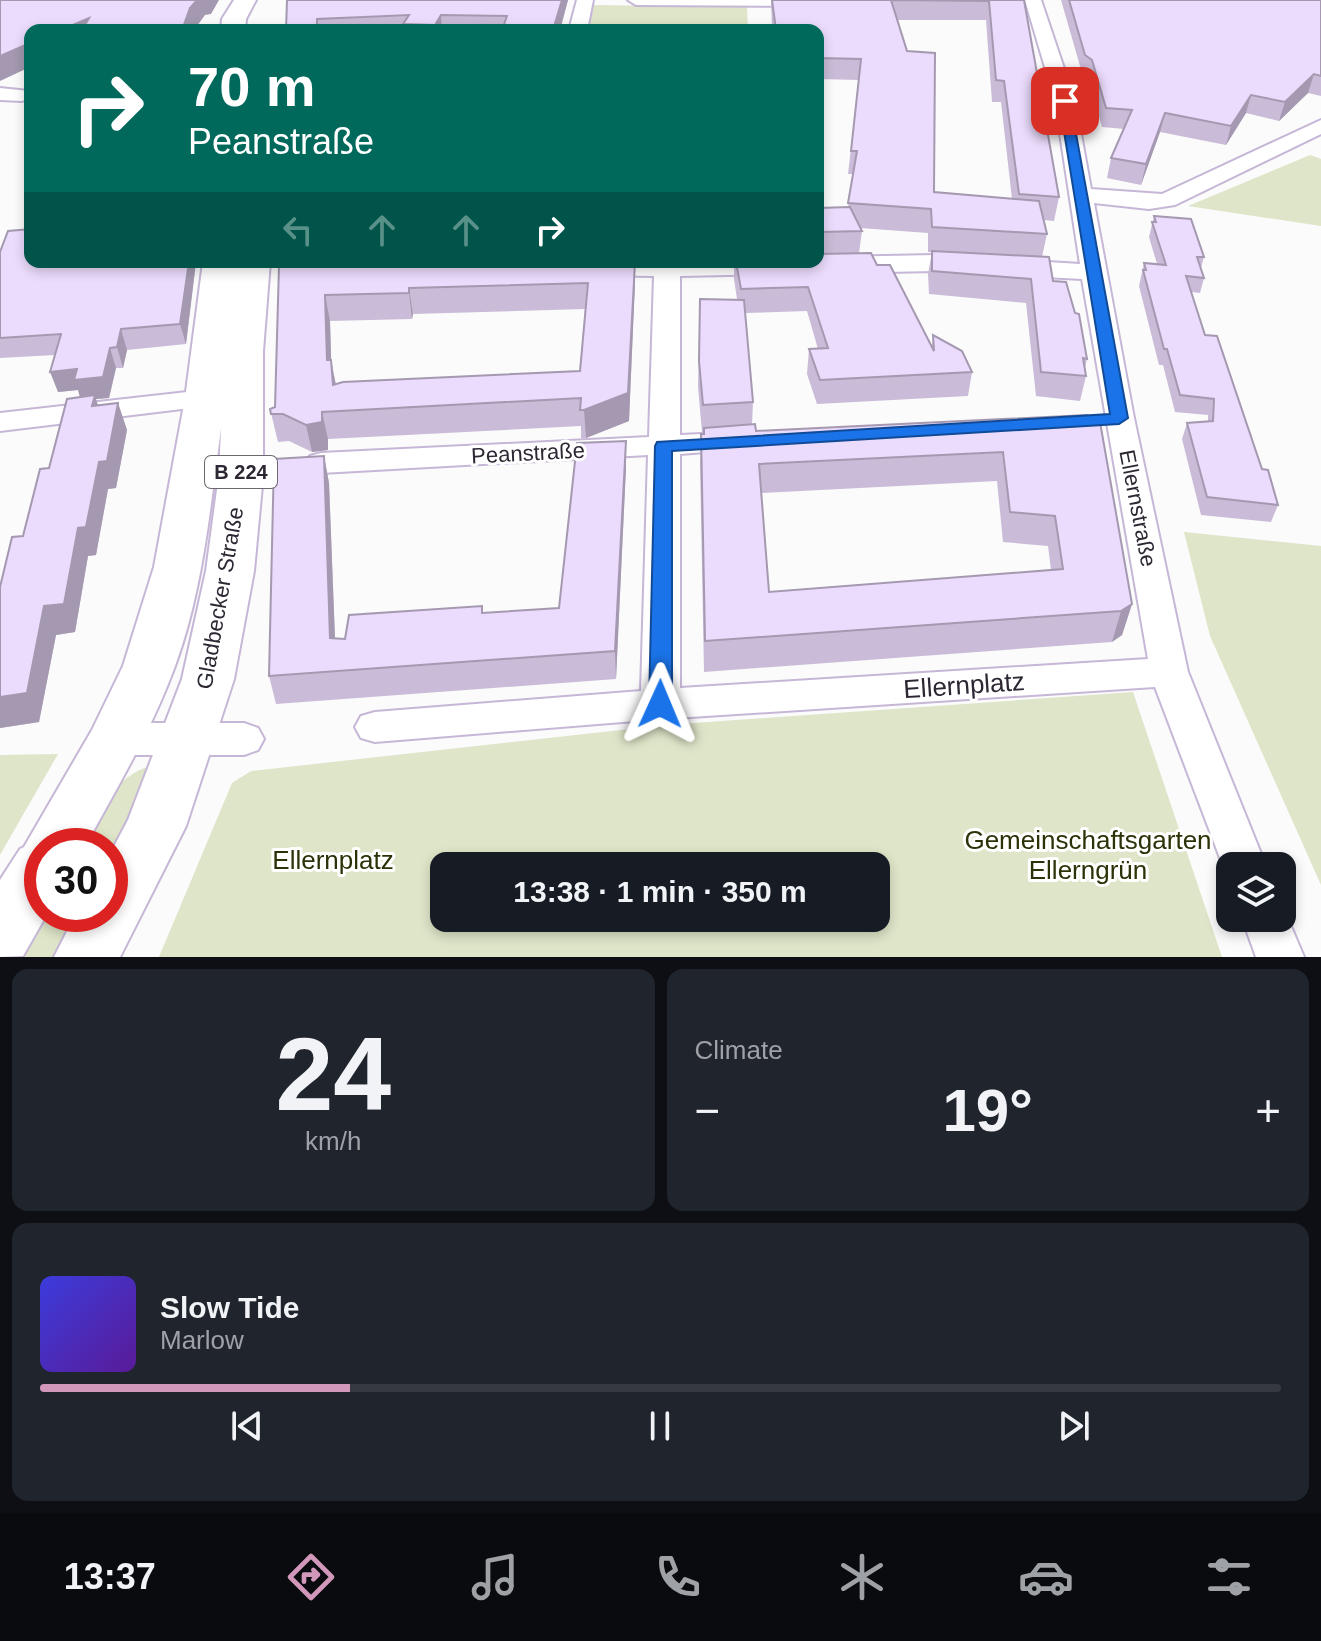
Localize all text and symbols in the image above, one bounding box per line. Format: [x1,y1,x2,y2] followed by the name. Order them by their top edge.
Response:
[188,55,316,118] text: 70 m
[56,56,160,160] icon: right
[1031,67,1099,135] pin
[1043,79,1087,123] icon: arrive
[188,121,374,162] text: Peanstraße
[276,208,320,252] icon: left
[360,208,404,252] icon: ahead
[444,208,488,252] icon: ahead
[528,208,572,252] icon: right
[471,438,585,468] street label: Peanstraße
[1114,447,1162,569] street label: Ellernstraße
[205,456,277,488] road number: B 224
[192,505,248,691] street label: Gladbecker Straße
[618,662,702,746] position arrow
[902,666,1026,704] street label: Ellernplatz
[964,825,1212,885] park label: Gemeinschaftsgarten Ellerngrün
[24,828,128,932] speed limit sign: 30
[272,845,394,875] park label: Ellernplatz
[1216,852,1296,932] map controls
[1216,852,1296,932] button: layers
[513,875,807,908] text: 13:38 · 1 min · 350 m
[275,1016,391,1132] text: 24
[695,1035,783,1065] text: Climate
[942,1077,1033,1144] text: 19°
[695,1086,720,1135] text: −
[1255,1086,1281,1135] text: +
[305,1126,361,1156] text: km/h
[160,1291,299,1324] text: Slow Tide
[160,1325,244,1355] text: Marlow
[225,1404,269,1448] icon: previous
[638,1404,682,1448] icon: pause
[1052,1404,1096,1448] icon: next
[283,1549,339,1605] icon: directions
[467,1549,523,1605] icon: music
[650,1549,706,1605] icon: phone
[834,1549,890,1605] icon: climate
[1018,1549,1074,1605] icon: car
[1201,1549,1257,1605] icon: filters
[64,1556,156,1597] text: 13:37

